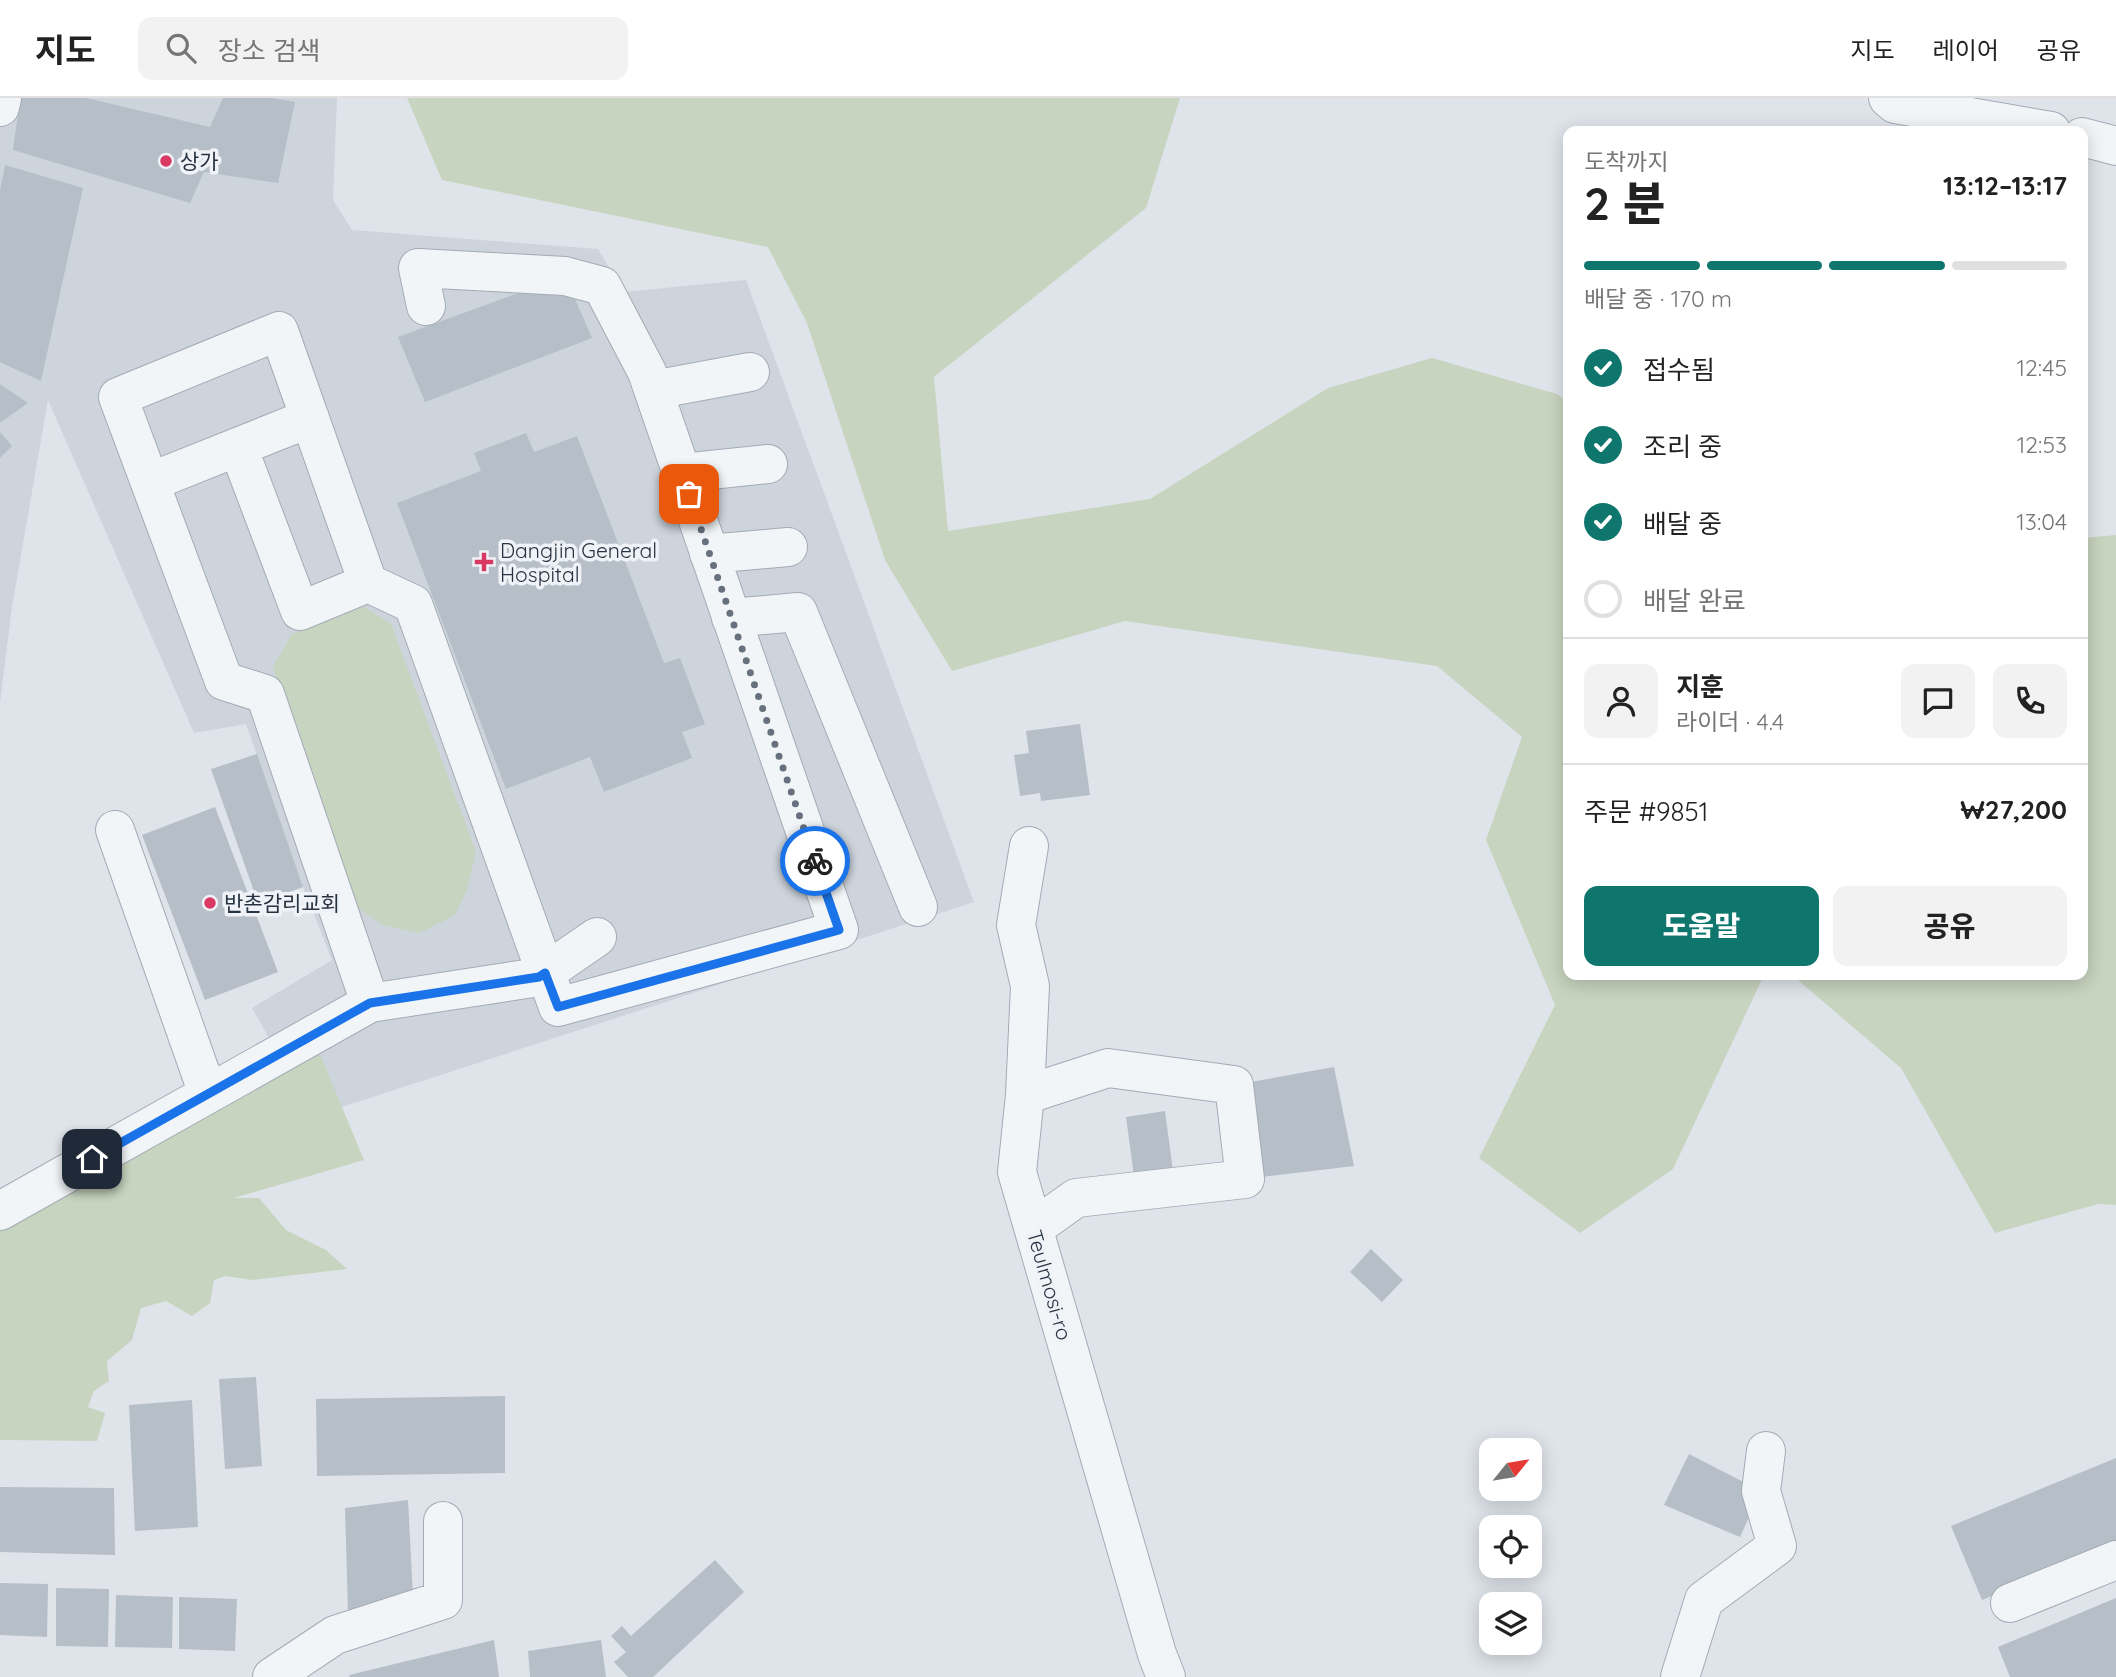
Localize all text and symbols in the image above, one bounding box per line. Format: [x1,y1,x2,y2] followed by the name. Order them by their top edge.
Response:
[138,17,628,80] search box
[35,29,96,70] text: 지도
[162,29,200,67] icon: search
[218,34,321,67] text: 장소 검색
[1850,35,1895,65] text: 지도
[1933,35,1999,65] text: 레이어
[2037,35,2081,65] text: 공유
[1584,147,1669,176] text: 도착까지
[180,148,219,174] place label: 상가
[158,153,174,169] marker: 상가
[1943,169,2067,202] text: 13:12–13:17
[1584,174,1665,232] text: 2 분
[1584,284,1732,313] text: 배달 중 · 170 m
[1584,349,1622,387] icon: check
[1643,353,1715,386] text: 접수됨
[2017,353,2067,382] text: 12:45
[1584,426,1622,464] icon: check
[1643,430,1722,463] text: 조리 중
[2017,430,2067,459] text: 12:53
[659,464,719,524] pin
[670,475,708,513] icon: bag
[1584,503,1622,541] icon: check
[1643,507,1722,540] text: 배달 중
[2016,507,2067,536] text: 13:04
[500,537,657,587] place label: Dangjin General Hospital
[474,552,494,572] marker: Dangjin General Hospital
[1643,584,1746,617] text: 배달 완료
[1584,664,1658,738] button: person
[1901,664,1975,738] button: chat
[1993,664,2067,738] button: phone
[1676,670,1724,703] text: 지훈
[1676,707,1784,736] text: 라이더 · 4.4
[1960,793,2067,826] text: ₩27,200
[1584,795,1708,828] text: 주문 #9851
[780,826,850,896] courier
[796,842,834,880] icon: bike
[1584,886,1819,966] button: 도움말
[1833,886,2067,966] button: 공유
[224,890,340,916] place label: 반촌감리교회
[202,895,218,911] marker: 반촌감리교회
[62,1129,122,1189] pin
[73,1140,111,1178] icon: home
[1022,1227,1078,1343] street label: Teulmosi-ro
[1479,1438,1542,1502] north arrow
[1479,1438,1542,1655] map controls
[1479,1515,1542,1578] button: locate
[1479,1592,1542,1655] button: layers

